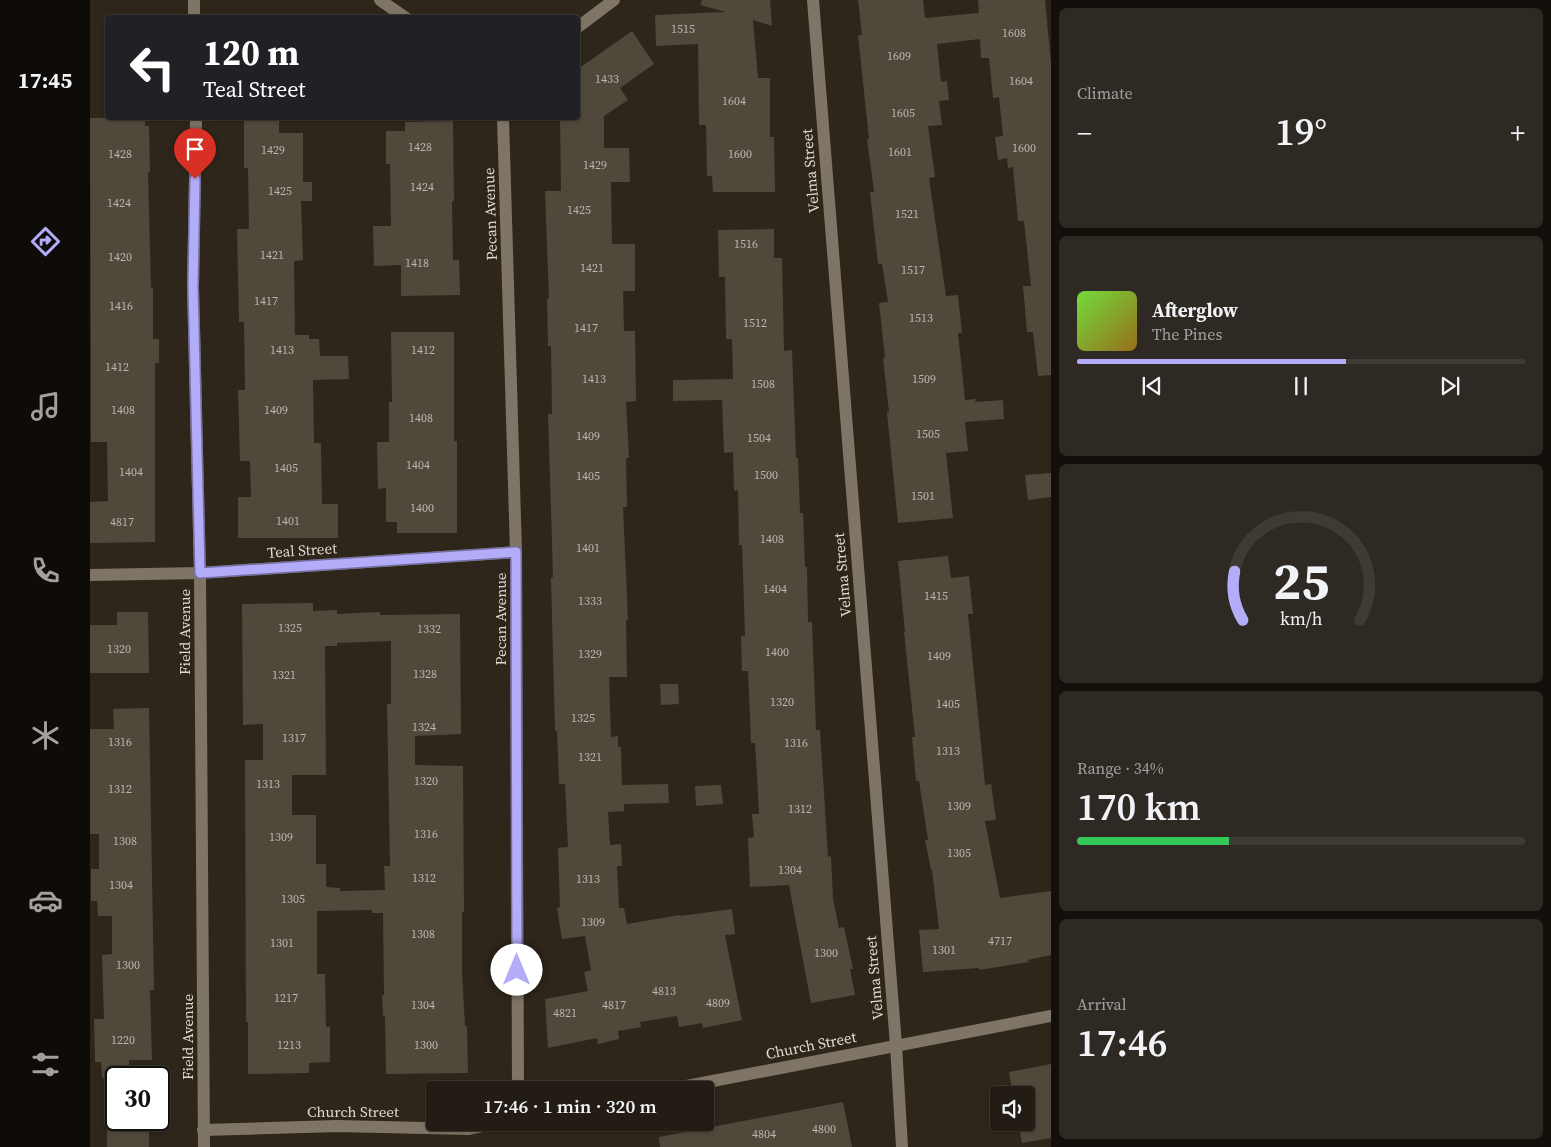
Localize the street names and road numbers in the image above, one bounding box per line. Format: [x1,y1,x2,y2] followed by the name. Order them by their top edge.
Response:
[796,128,824,214] street label: Velma Street
[478,167,502,261] street label: Pecan Avenue
[828,532,856,618] street label: Velma Street
[266,537,338,563] street label: Teal Street
[490,572,511,665] street label: Pecan Avenue
[174,589,195,675] street label: Field Avenue
[860,935,888,1021] street label: Velma Street
[177,994,198,1080] street label: Field Avenue
[764,1026,858,1064] street label: Church Street
[307,1101,399,1122] street label: Church Street

